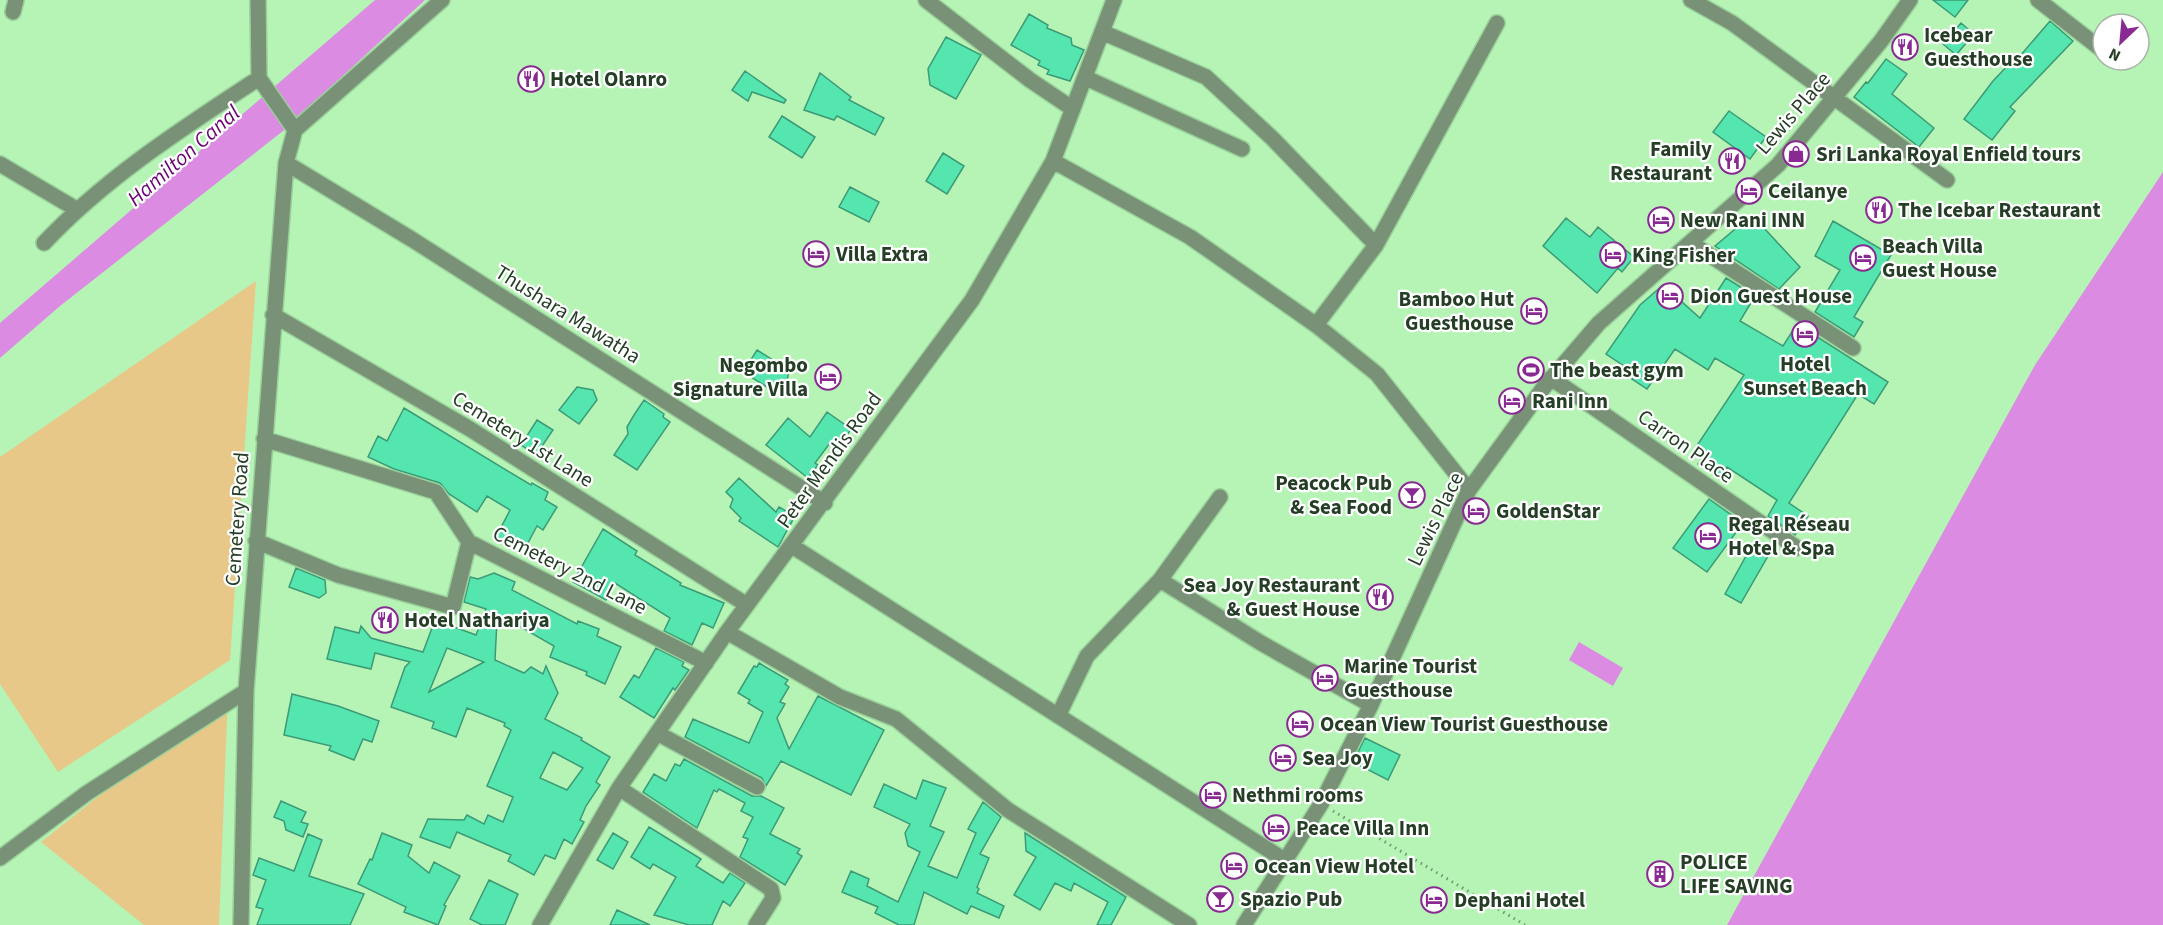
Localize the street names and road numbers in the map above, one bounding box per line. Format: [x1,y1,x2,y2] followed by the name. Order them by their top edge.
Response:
[1749,65,1837,161] street label: Lewis Place
[489,257,647,371] street label: Thushara Mawatha
[446,383,600,495] street label: Cemetery 1st Lane
[769,386,889,534] street label: Peter Mendis Road
[1632,402,1740,490] street label: Carron Place
[217,451,257,587] street label: Cemetery Road
[1399,467,1471,571] street label: Lewis Place
[488,518,652,622] street label: Cemetery 2nd Lane

